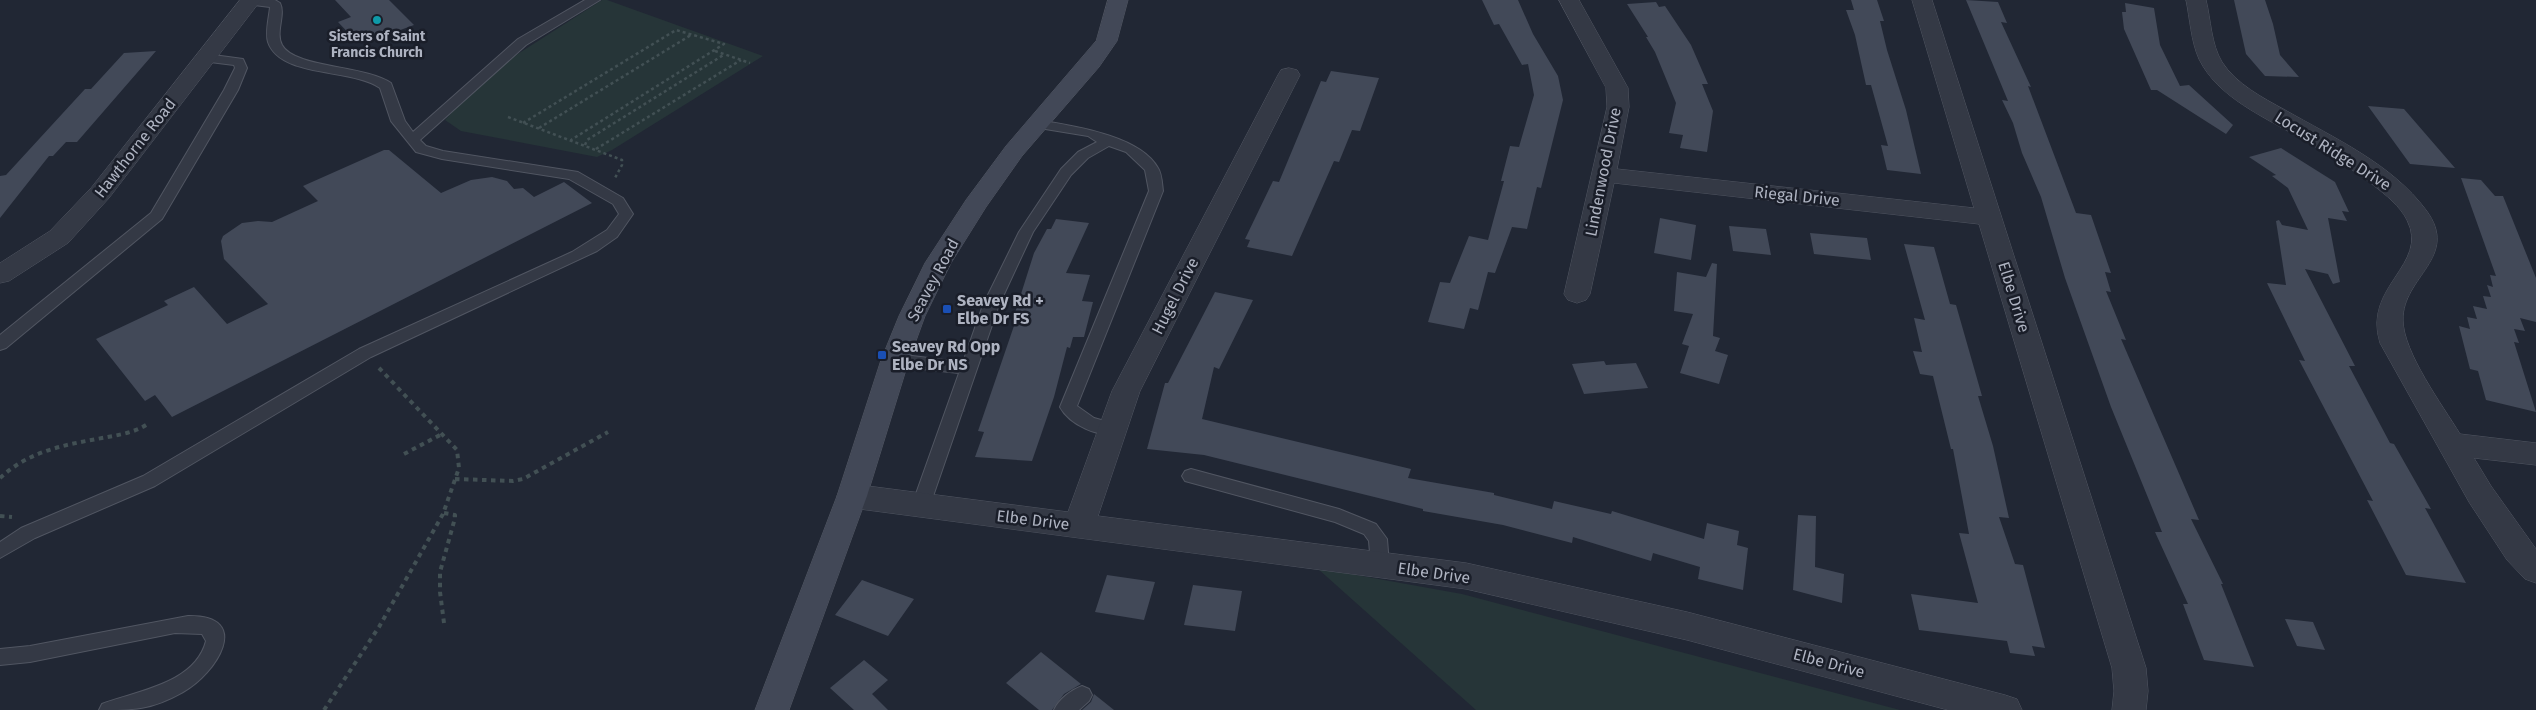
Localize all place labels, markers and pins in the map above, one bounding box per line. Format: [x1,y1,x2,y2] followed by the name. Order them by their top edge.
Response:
[371,14,383,26] marker: Sisters of Saint Francis Church
[329,28,426,61] place label: Sisters of Saint Francis Church
[957,291,1044,328] place label: Seavey Rd + Elbe Dr FS
[941,303,953,315] marker: Seavey Rd + Elbe Dr FS
[892,337,1000,374] place label: Seavey Rd Opp Elbe Dr NS
[876,349,888,361] marker: Seavey Rd Opp Elbe Dr NS

